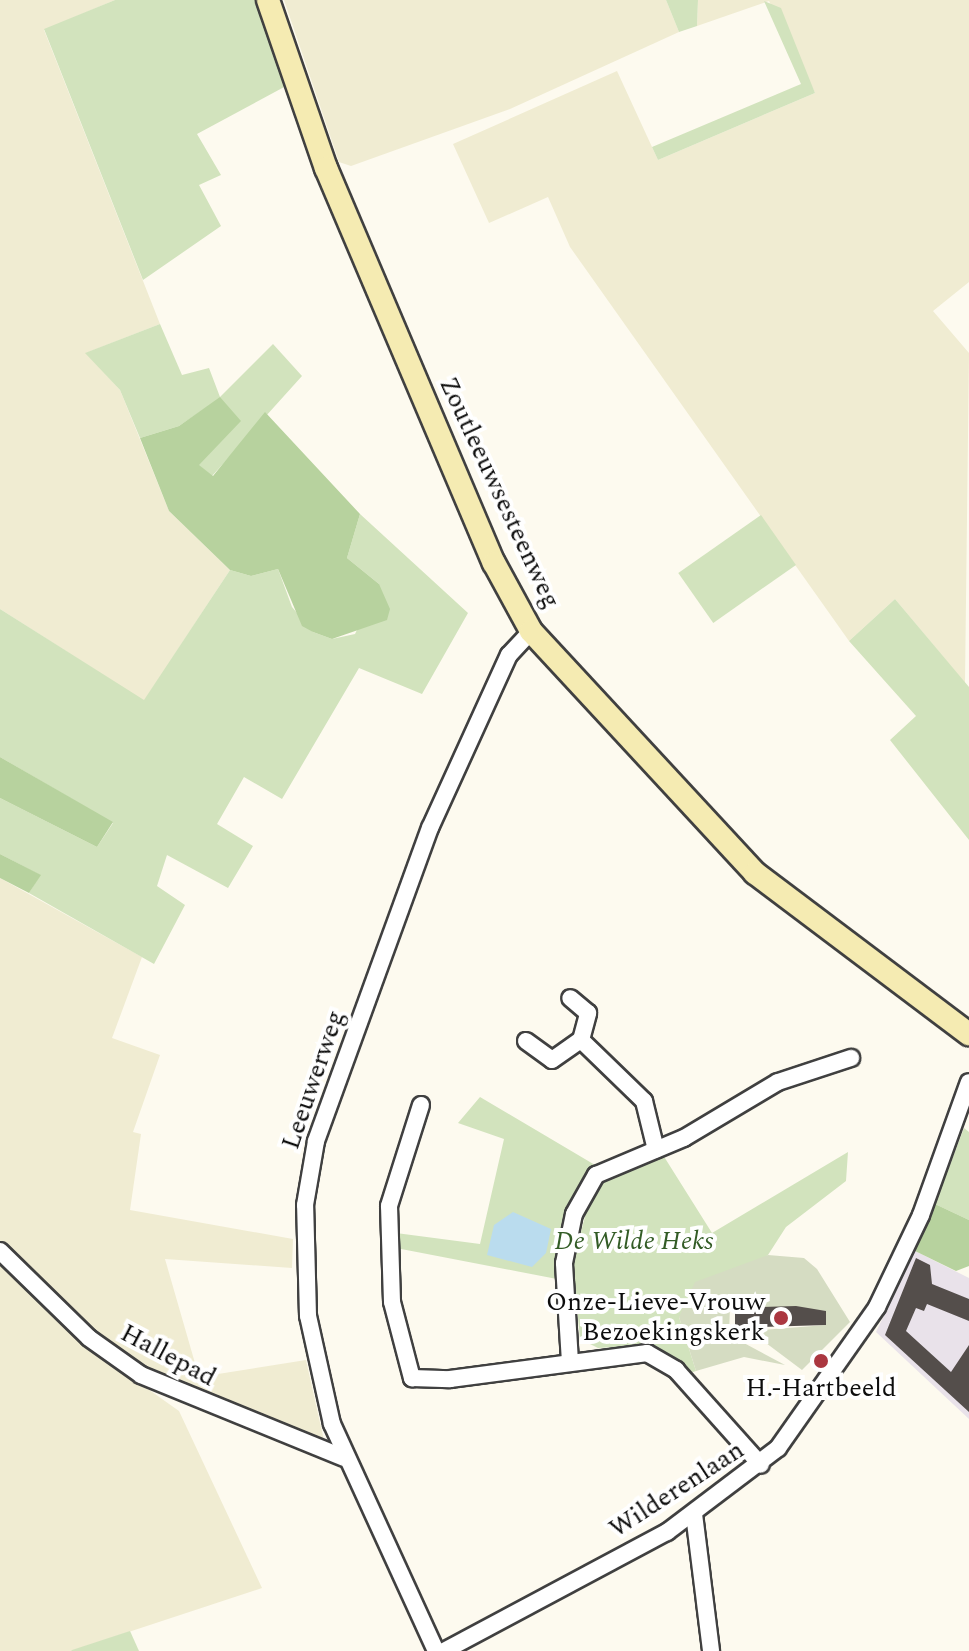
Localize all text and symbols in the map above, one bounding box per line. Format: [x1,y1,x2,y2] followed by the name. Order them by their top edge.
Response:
[432,372,566,614] street label: Zoutleeuwsesteenweg
[276,1006,352,1154] street label: Leeuwerweg
[554,1226,714,1258] park label: De Wilde Heks
[546,1287,765,1348] place label: Onze-Lieve-Vrouw Bezoekingskerk
[772,1309,790,1327] marker: Onze-Lieve-Vrouw Bezoekingskerk
[115,1318,221,1394] street label: Hallepad
[812,1352,830,1370] marker: H.-Hartbeeld
[745,1373,897,1405] place label: H.-Hartbeeld
[604,1435,750,1545] street label: Wilderenlaan

